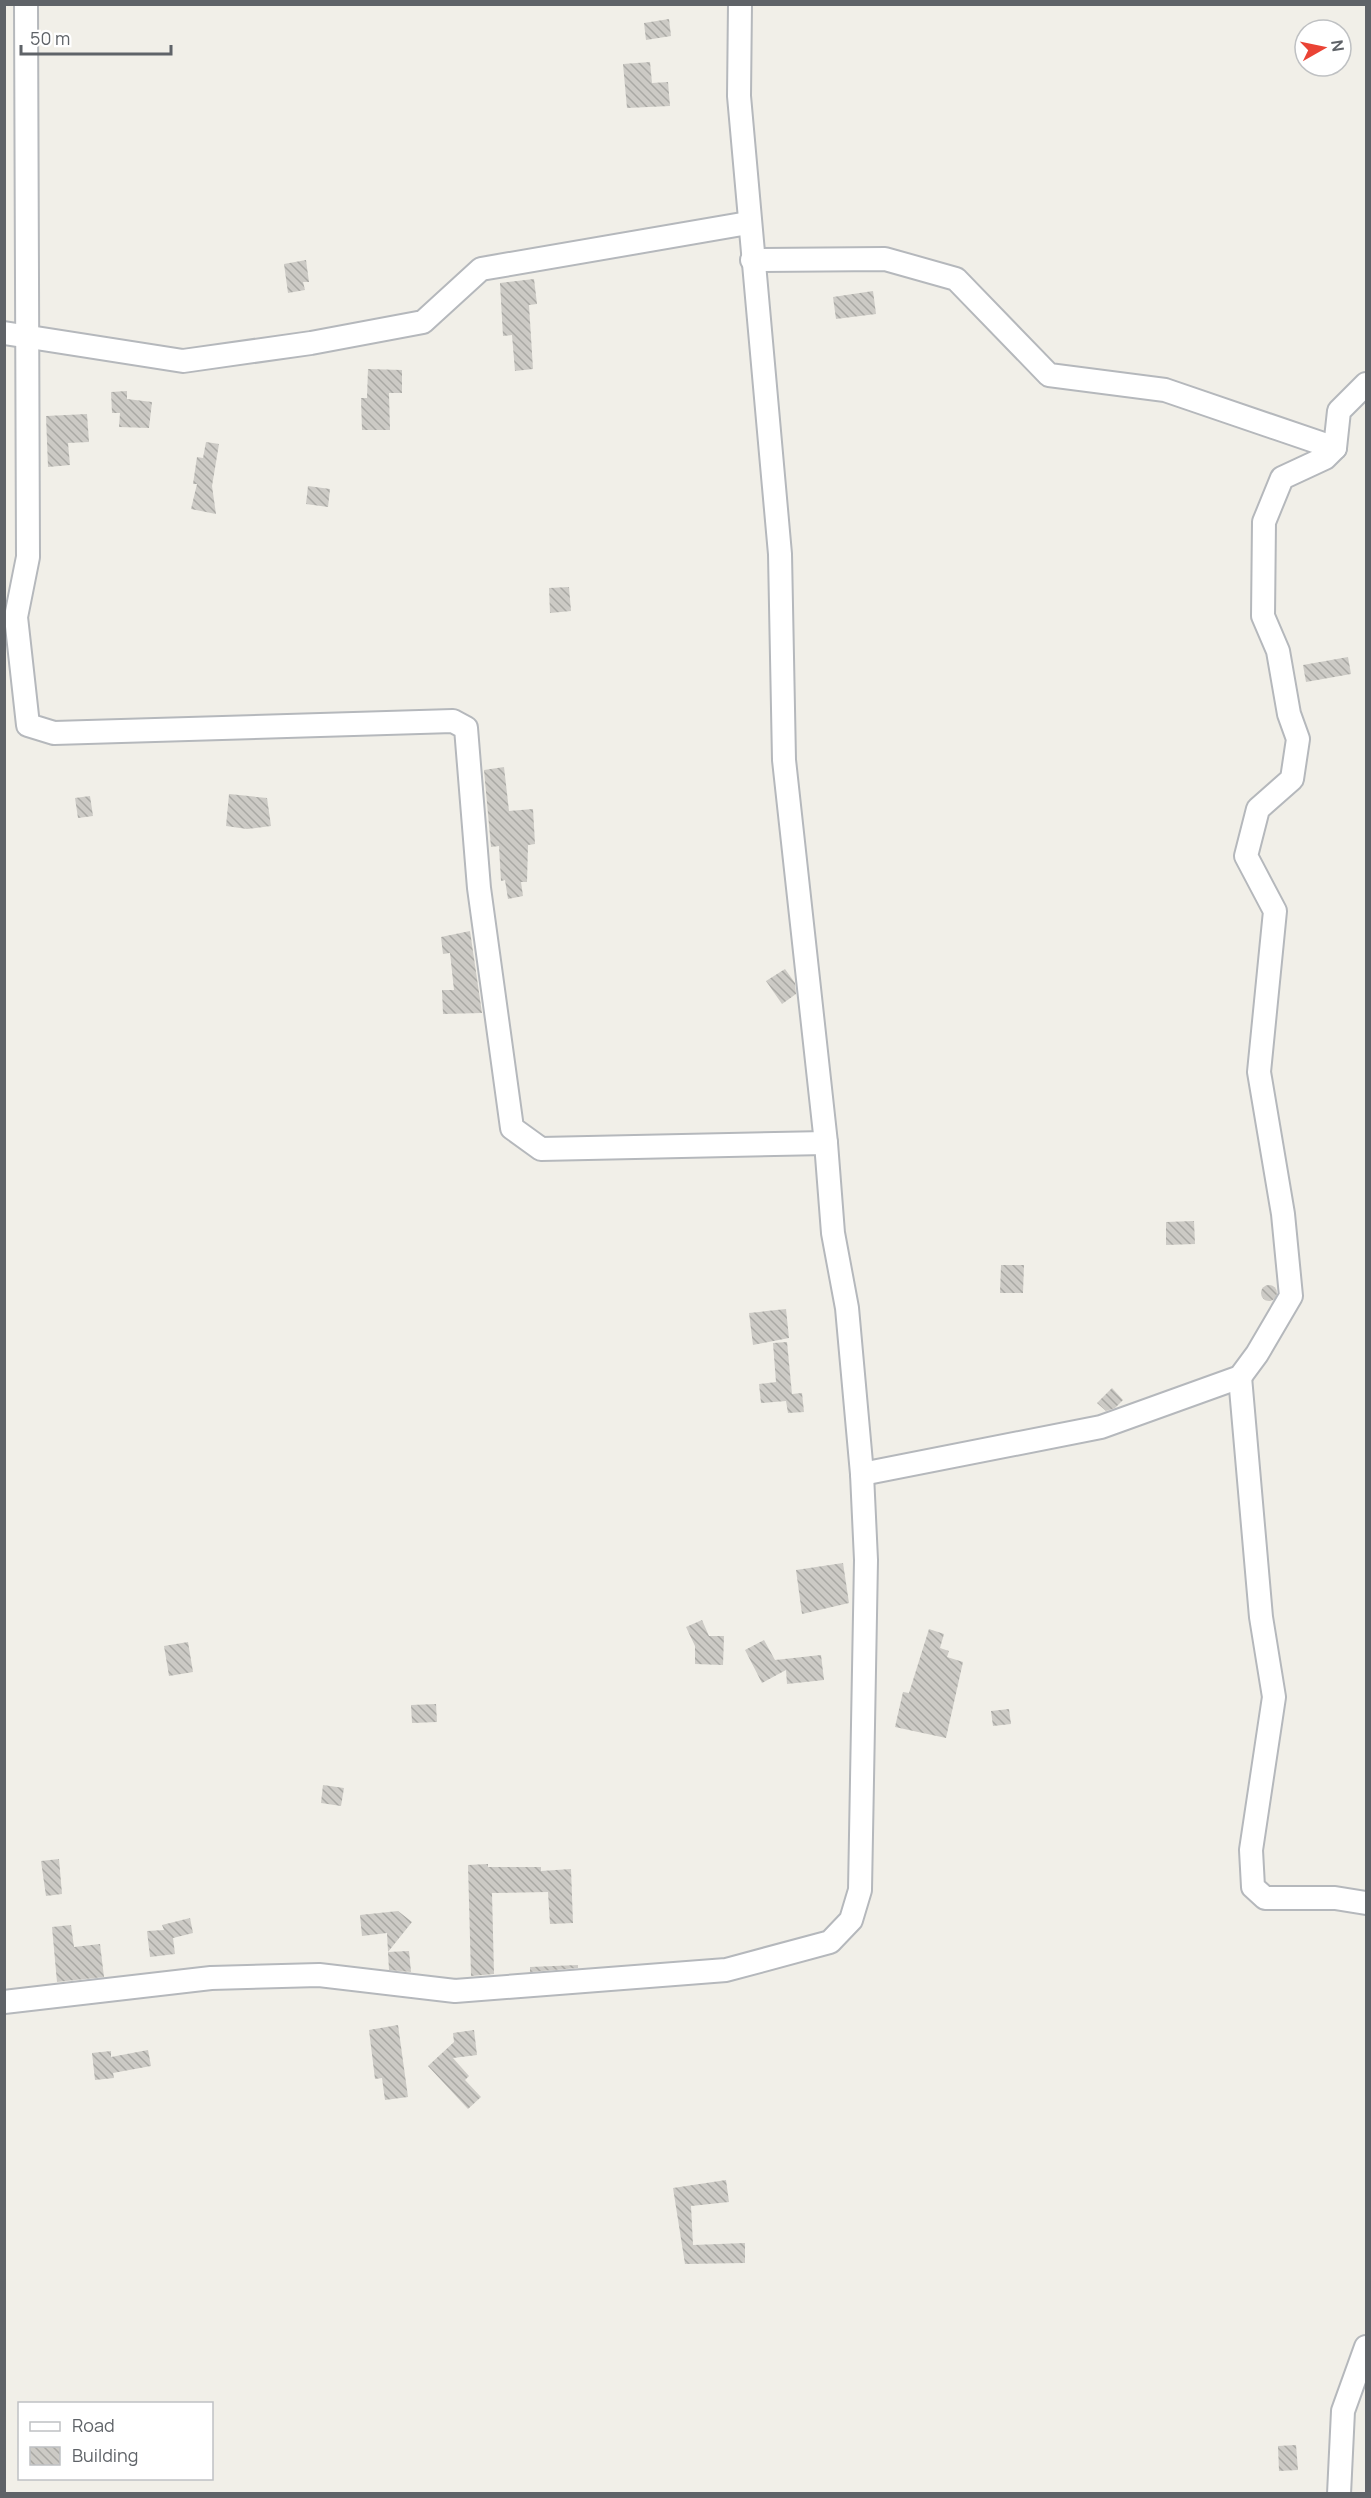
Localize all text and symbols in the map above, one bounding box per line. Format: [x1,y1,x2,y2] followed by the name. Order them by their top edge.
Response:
[21,18,171,56] scale bar
[1293,18,1353,78] north arrow
[30,26,70,50] text: 50 m
[1326,38,1350,53] text: N
[18,2402,213,2480] legend
[72,2413,115,2437] text: Road
[72,2443,138,2467] text: Building

